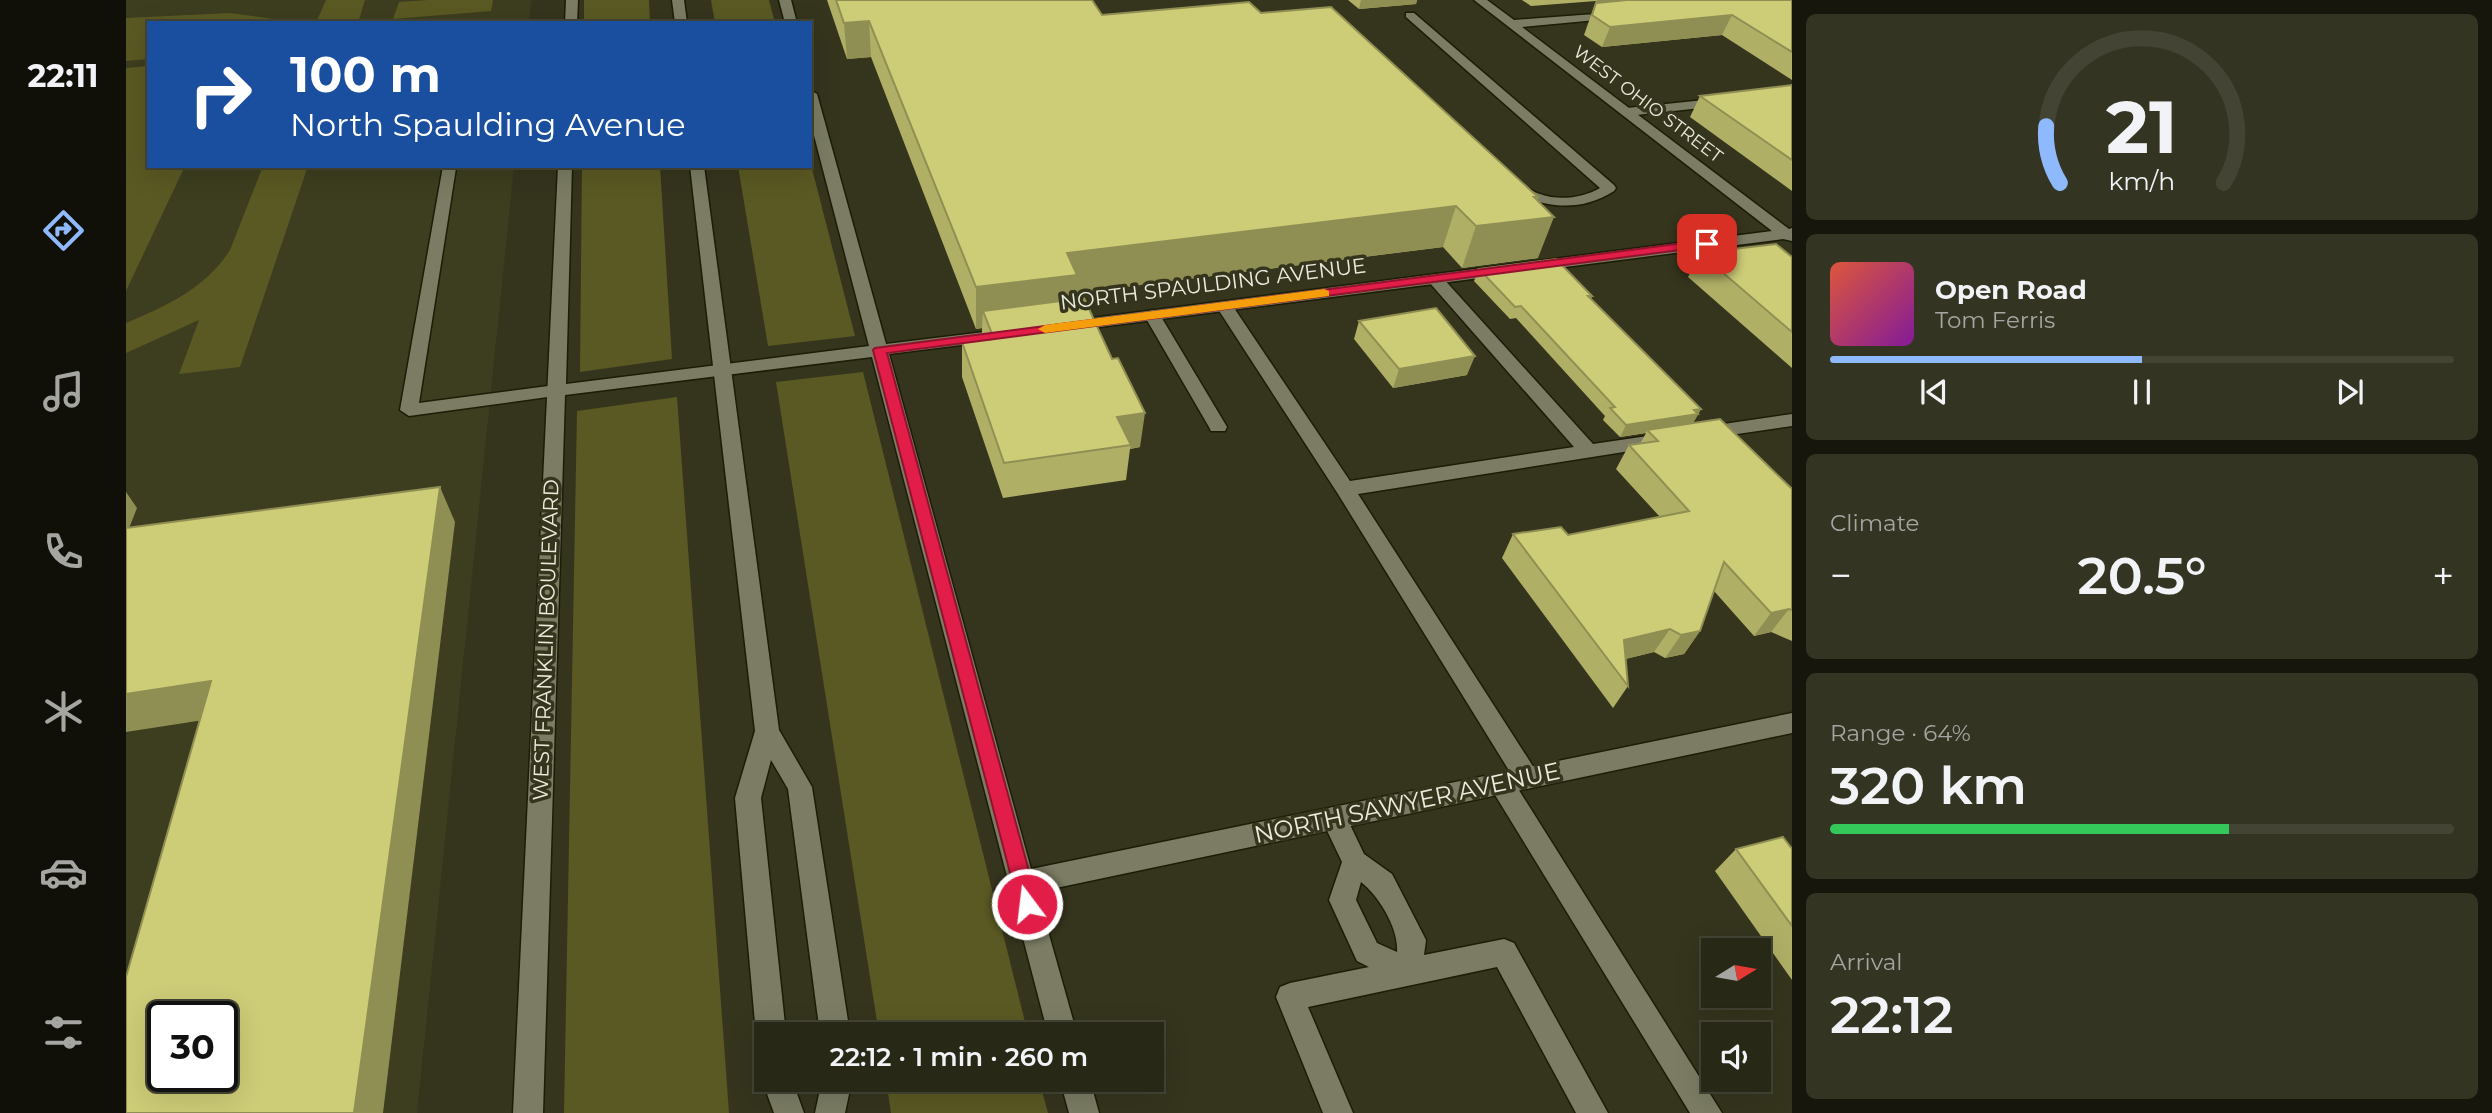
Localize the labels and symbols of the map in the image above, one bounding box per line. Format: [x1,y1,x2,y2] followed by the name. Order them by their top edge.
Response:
[1569,41,1728,168] street label: WEST OHIO STREET
[1677,214,1737,274] pin
[1059,252,1367,315] street label: NORTH SPAULDING AVENUE
[527,479,564,801] street label: WEST FRANKLIN BOULEVARD
[1251,756,1562,849] street label: NORTH SAWYER AVENUE
[990,867,1064,941] position arrow
[1701,938,1771,1008] north arrow
[147,1001,238,1092] speed limit sign: 30

